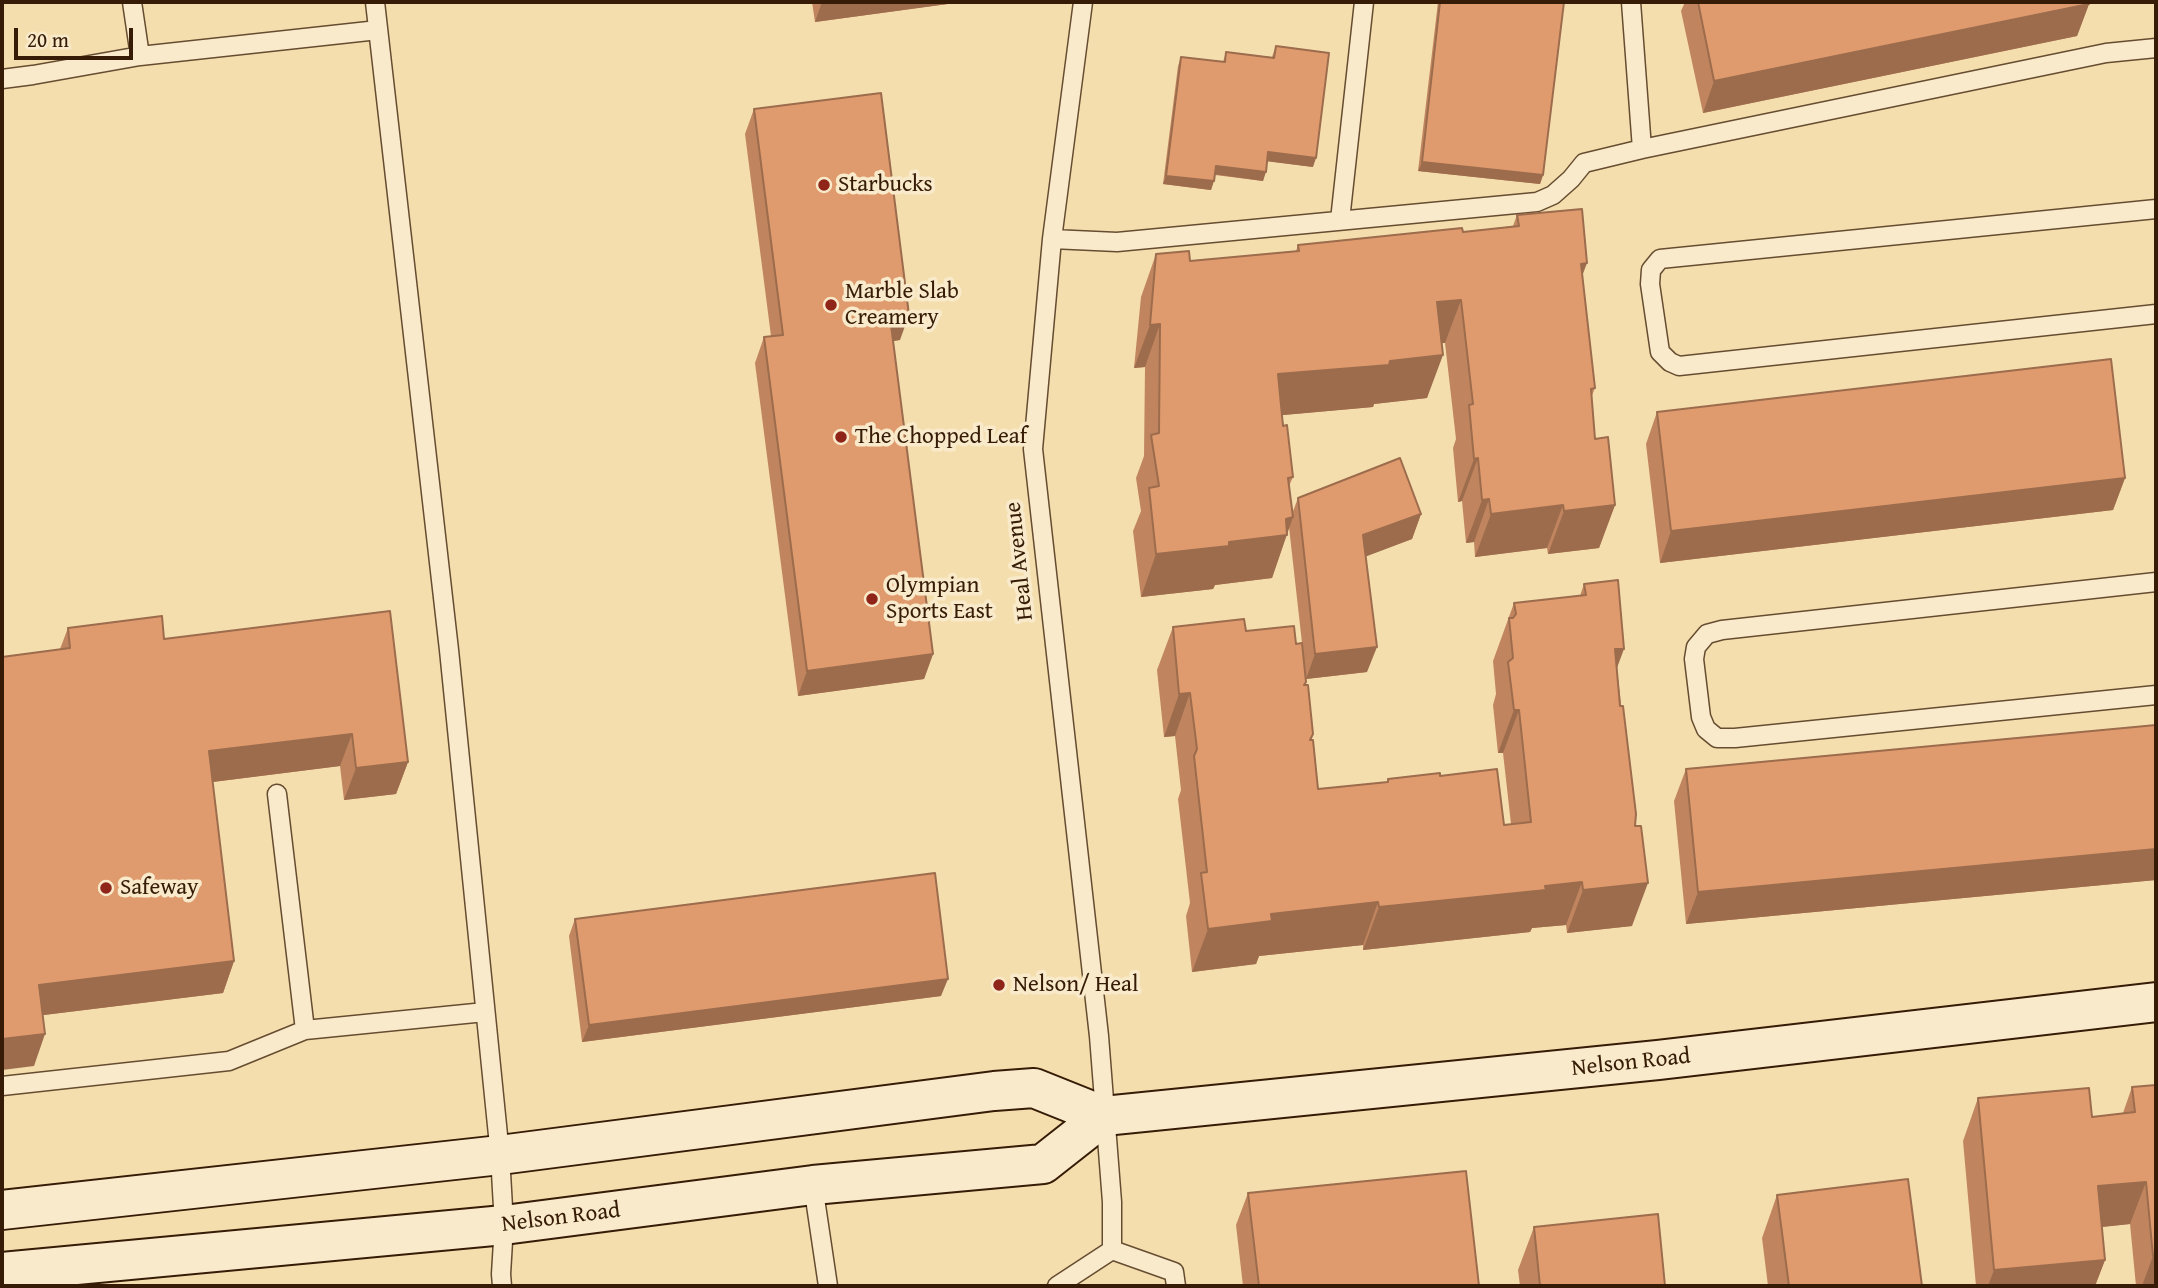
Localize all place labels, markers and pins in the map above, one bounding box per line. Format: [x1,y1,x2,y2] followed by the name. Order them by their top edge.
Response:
[838,171,933,199] place label: Starbucks
[816,177,832,193] marker: Starbucks
[845,278,959,332] place label: Marble Slab Creamery
[823,297,839,313] marker: Marble Slab Creamery
[855,423,1027,451] place label: The Chopped Leaf
[833,429,849,445] marker: The Chopped Leaf
[886,572,993,626] place label: Olympian Sports East
[864,591,880,607] marker: Olympian Sports East
[120,874,199,902] place label: Safeway
[98,880,114,896] marker: Safeway
[1013,971,1138,999] place label: Nelson/ Heal
[991,977,1007,993] marker: Nelson/ Heal

